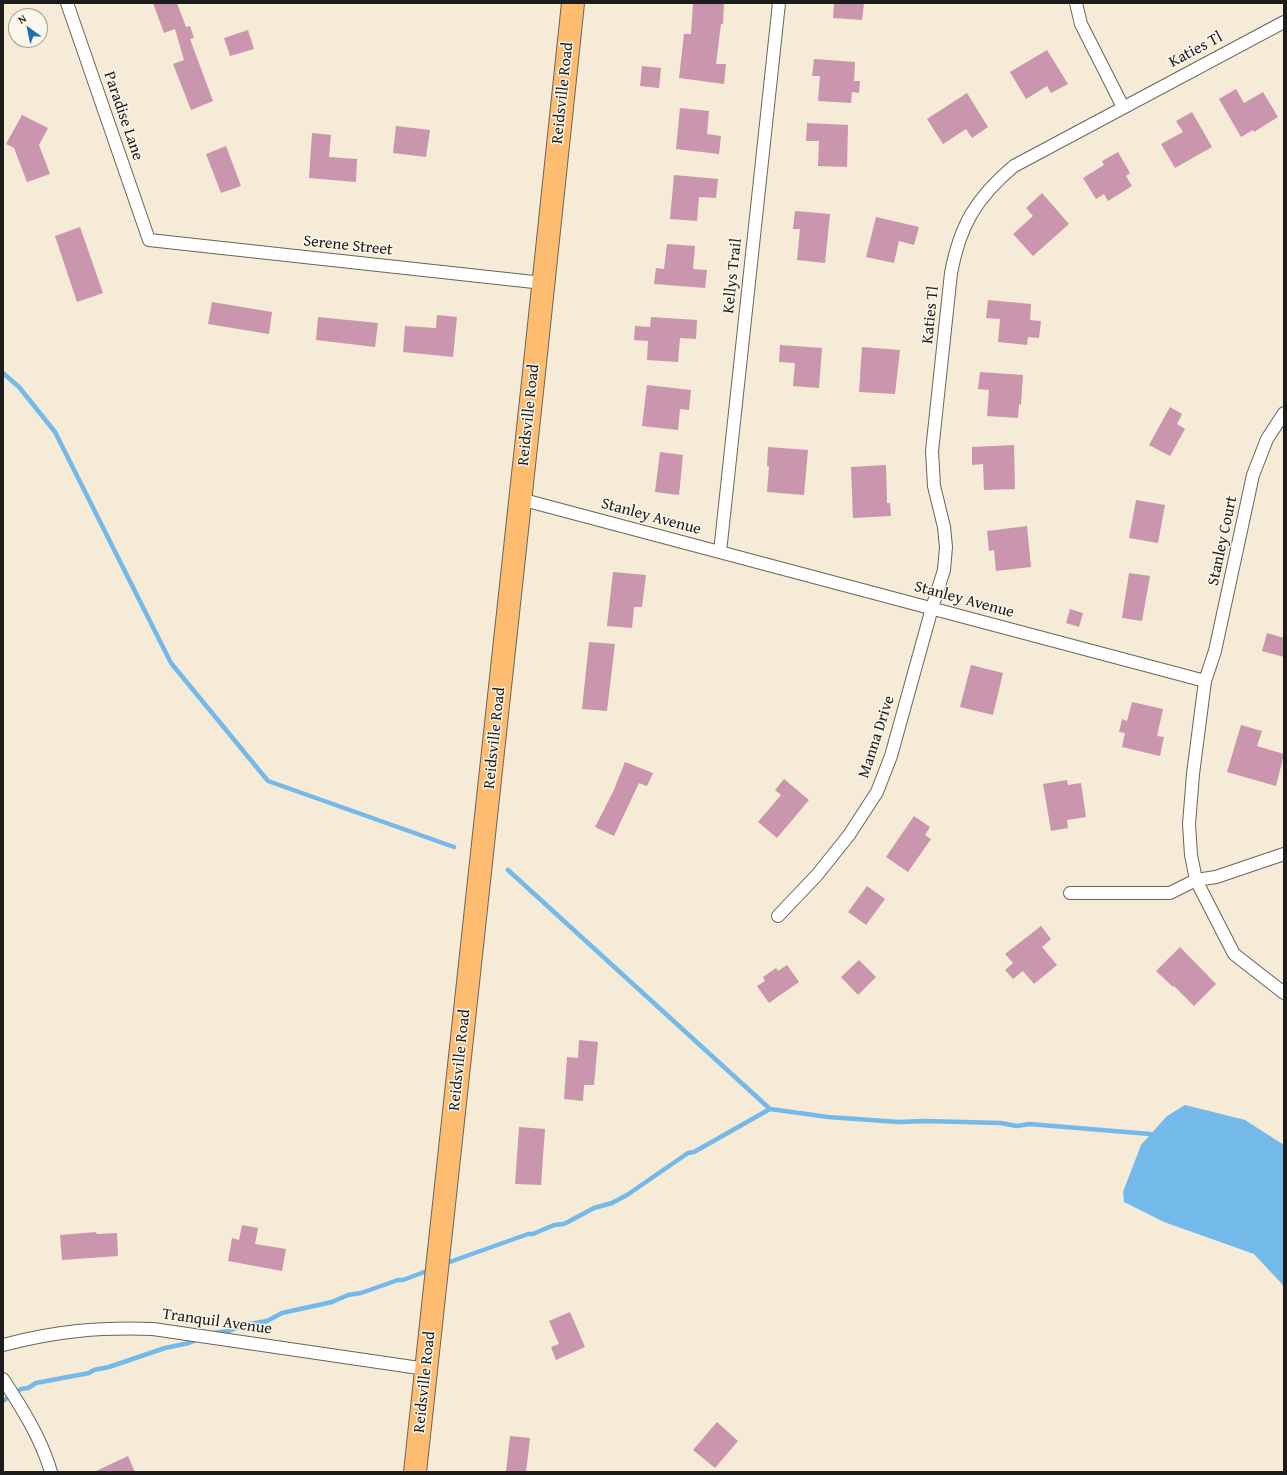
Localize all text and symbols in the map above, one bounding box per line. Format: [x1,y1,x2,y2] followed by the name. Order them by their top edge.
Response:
[8,8,48,48] north arrow
[15,10,29,27] text: N
[1166,28,1226,72] street label: Katies Tl
[548,41,578,145] street label: Reidsville Road
[99,69,147,163] street label: Paradise Lane
[302,232,394,260] street label: Serene Street
[719,237,747,315] street label: Kellys Trail
[918,285,944,345] street label: Katies Tl
[514,363,544,467] street label: Reidsville Road
[599,494,703,540] street label: Stanley Avenue
[1204,494,1242,588] street label: Stanley Court
[912,577,1016,623] street label: Stanley Avenue
[480,686,510,790] street label: Reidsville Road
[855,693,899,781] street label: Manna Drive
[445,1008,475,1112] street label: Reidsville Road
[161,1305,273,1339] street label: Tranquil Avenue
[410,1330,440,1434] street label: Reidsville Road

